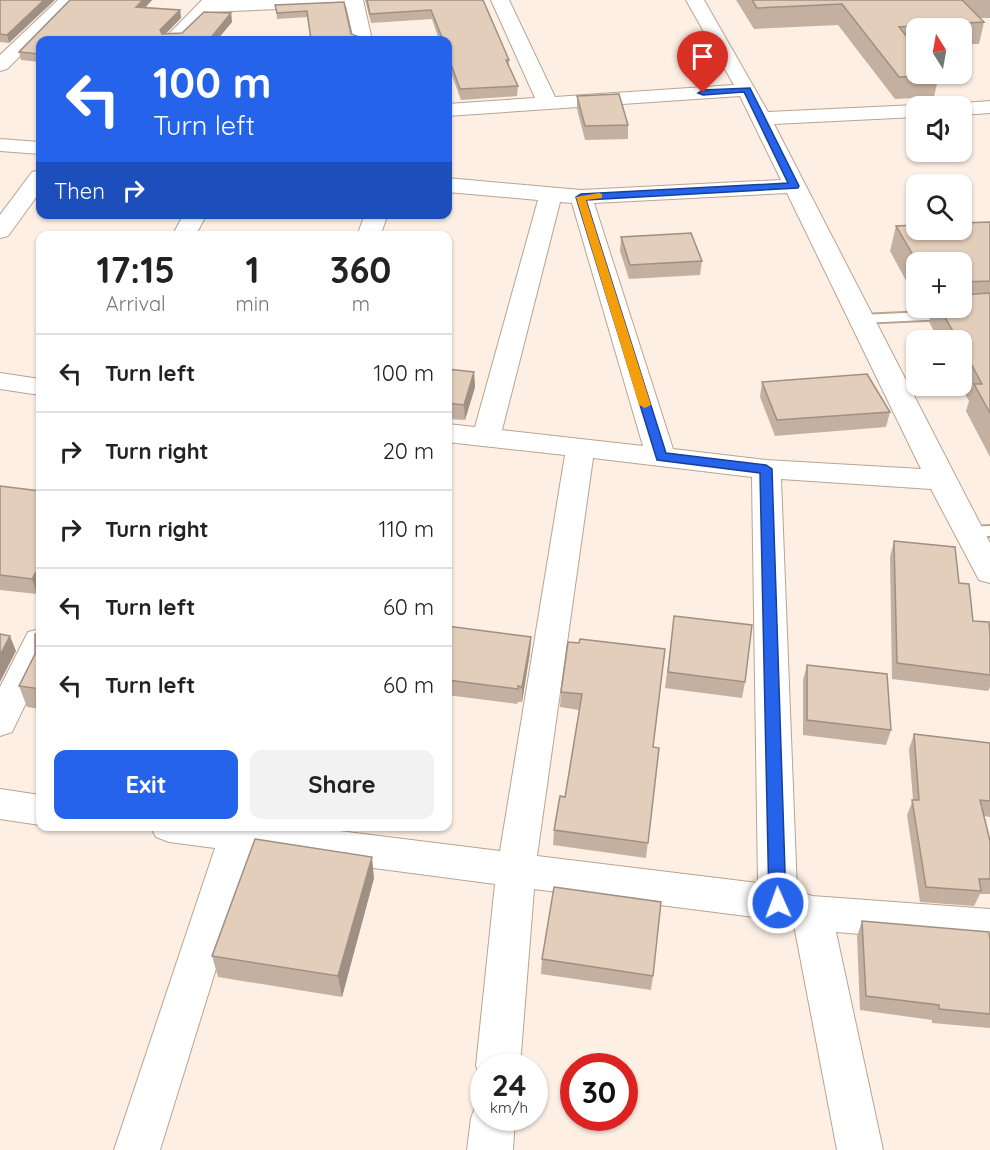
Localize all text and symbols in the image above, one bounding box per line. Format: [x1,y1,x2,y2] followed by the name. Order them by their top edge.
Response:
[906,18,972,84] north arrow
[906,18,972,396] map controls
[677,31,728,93] pin
[686,40,719,73] icon: arrive
[153,56,271,109] text: 100 m
[54,60,132,138] icon: left
[906,96,972,162] button: sound
[153,108,255,142] text: Turn left
[117,174,150,207] icon: right
[906,174,972,240] button: search
[54,177,105,205] text: Then
[97,247,175,292] text: 17:15
[245,247,259,292] text: 1
[330,247,391,292] text: 360
[906,252,972,318] button: +
[106,291,166,316] text: Arrival
[235,291,270,316] text: min
[352,291,370,316] text: m
[906,330,972,396] button: −
[54,357,87,390] icon: left
[105,359,195,387] text: Turn left
[374,359,434,387] text: 100 m
[54,435,87,468] icon: right
[105,437,209,465] text: Turn right
[383,437,434,465] text: 20 m
[54,513,87,546] icon: right
[105,515,209,543] text: Turn right
[379,515,434,543] text: 110 m
[54,591,87,624] icon: left
[105,593,195,621] text: Turn left
[383,593,434,621] text: 60 m
[54,669,87,702] icon: left
[105,671,195,699] text: Turn left
[383,671,434,699] text: 60 m
[54,750,238,819] button: Exit
[250,750,434,819] button: Share
[746,871,810,935] position arrow
[560,1053,638,1131] speed limit sign: 30
[492,1066,526,1104] text: 24
[490,1098,528,1117] text: km/h

